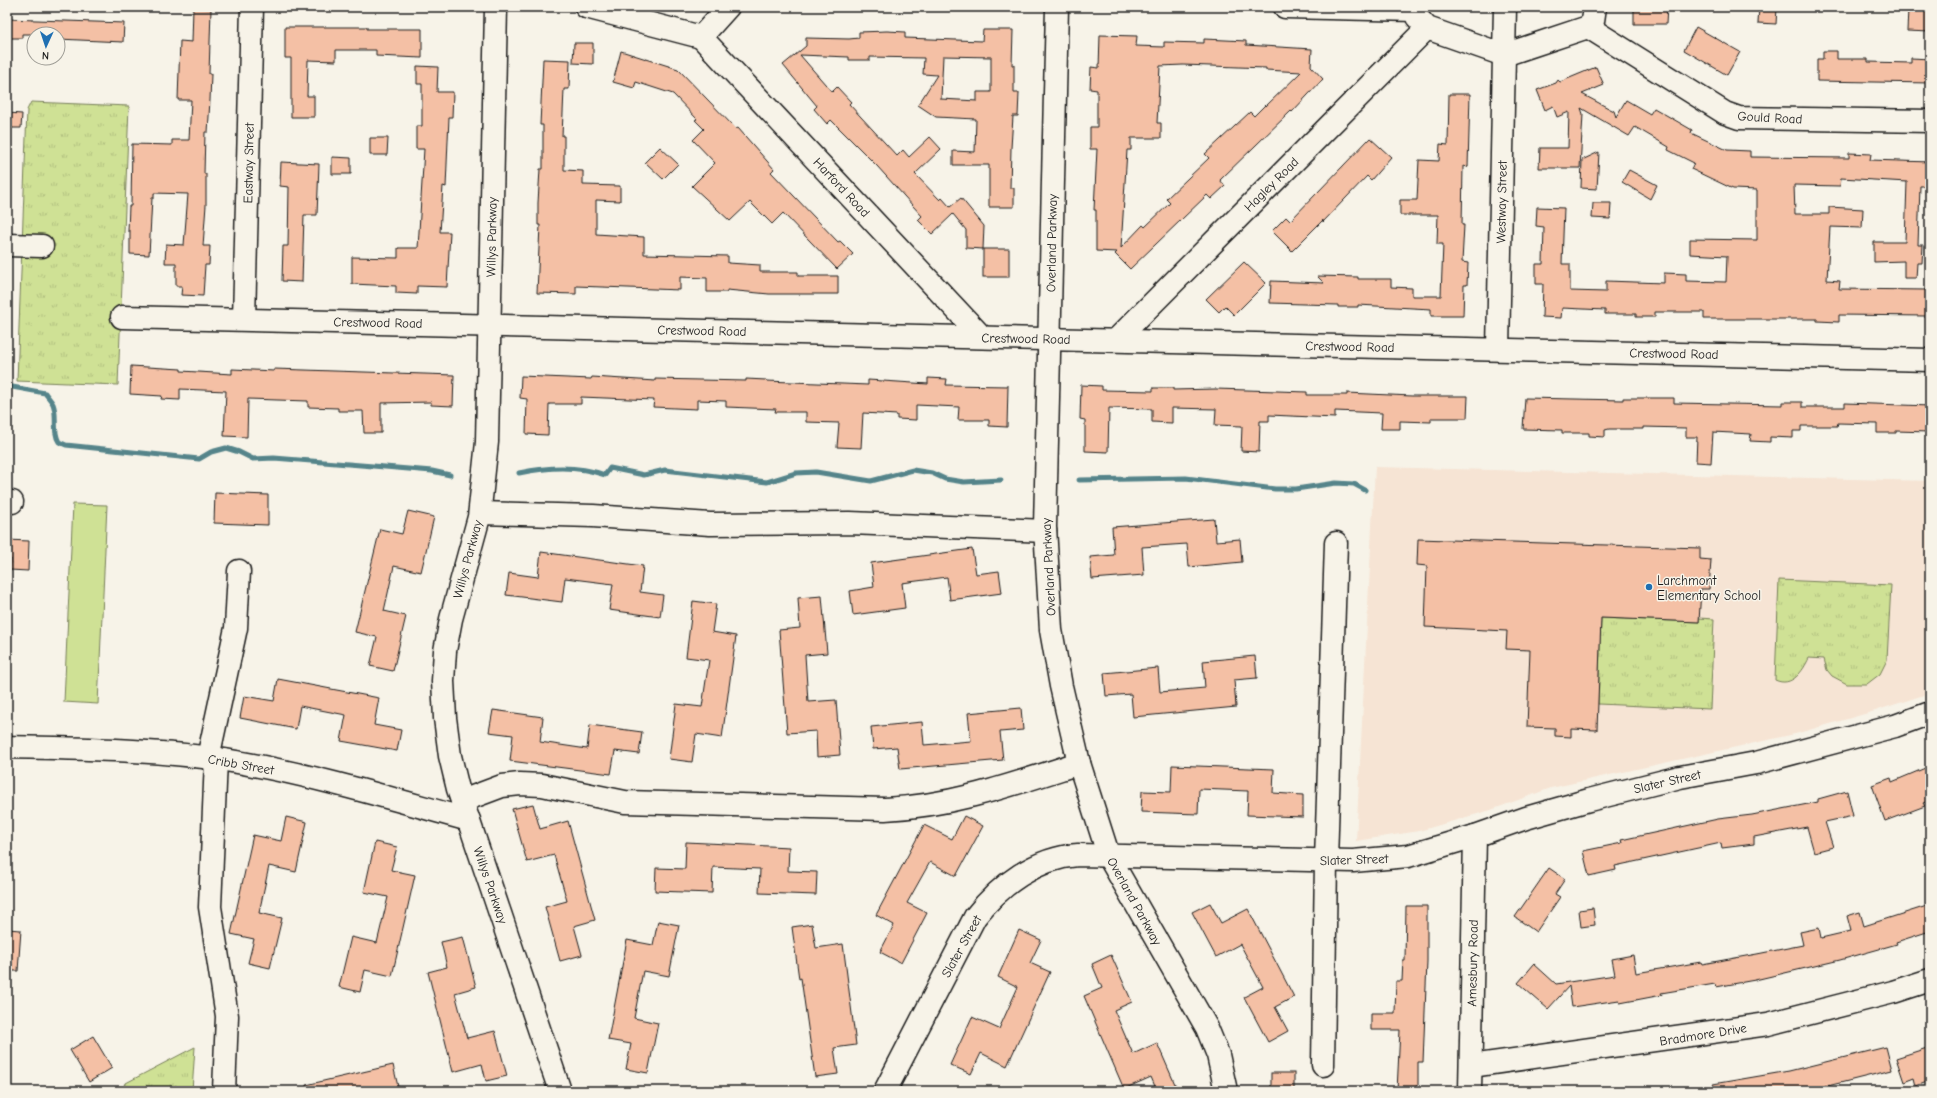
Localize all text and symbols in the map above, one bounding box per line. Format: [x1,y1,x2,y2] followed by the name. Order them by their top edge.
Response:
[26,26,66,66] north arrow
[42,49,49,62] text: N
[1737,108,1803,127] street label: Gould Road
[240,121,257,203] street label: Eastway Street
[1241,154,1302,215] street label: Hagley Road
[810,155,873,220] street label: Harford Road
[1493,159,1510,244] street label: Westway Street
[1043,194,1060,292] street label: Overland Parkway
[483,196,500,277] street label: Willys Parkway
[333,314,423,331] street label: Crestwood Road
[657,322,747,339] street label: Crestwood Road
[981,330,1071,347] street label: Crestwood Road
[1305,338,1395,355] street label: Crestwood Road
[1629,345,1719,362] street label: Crestwood Road
[1038,517,1059,616] street label: Overland Parkway
[450,518,485,600] street label: Willys Parkway
[1657,573,1761,603] place label: Larchmont Elementary School
[1644,582,1654,592] marker: Larchmont Elementary School
[207,751,276,778] street label: Cribb Street
[1632,766,1703,797] street label: Slater Street
[470,845,511,926] street label: Willys Parkway
[1319,851,1390,868] street label: Slater Street
[1104,855,1165,948] street label: Overland Parkway
[938,911,985,980] street label: Slater Street
[1464,919,1481,1007] street label: Amesbury Road
[1658,1020,1748,1049] street label: Bradmore Drive

